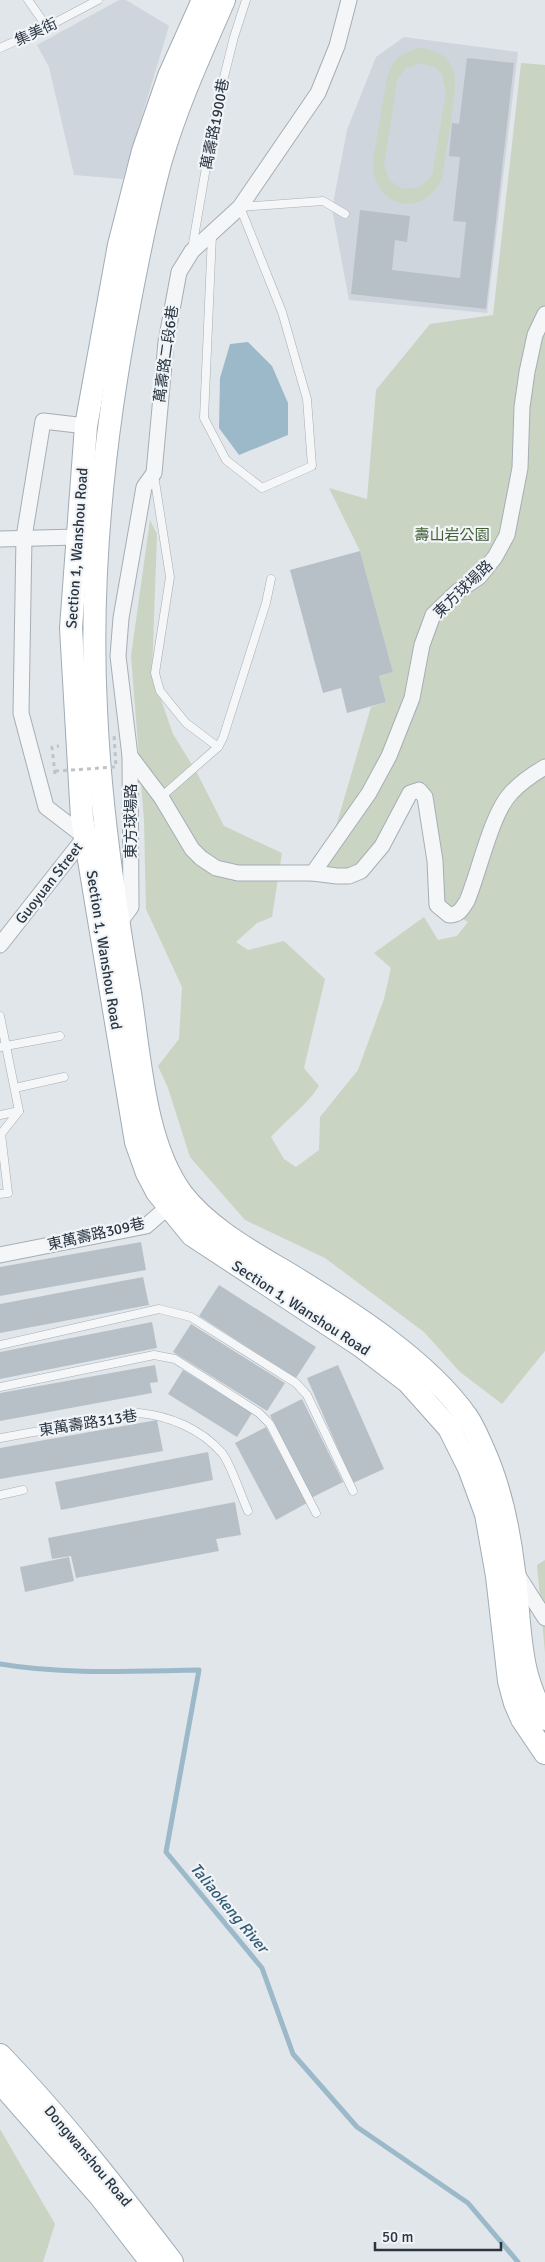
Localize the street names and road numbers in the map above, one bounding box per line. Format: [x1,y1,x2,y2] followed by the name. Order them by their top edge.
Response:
[12,14,60,50] street label: 集美街
[197,77,233,171] street label: 萬壽路1900巷
[150,304,182,404] street label: 萬壽路二段6巷
[62,467,92,629] street label: Section 1, Wanshou Road
[430,556,496,622] street label: 東方球場路
[122,783,140,859] street label: 東方球場路
[11,839,87,927] street label: Guoyuan Street
[83,869,126,1031] street label: Section 1, Wanshou Road
[46,1214,146,1254] street label: 東萬壽路309巷
[229,1257,374,1359] street label: Section 1, Wanshou Road
[38,1406,138,1440] street label: 東萬壽路313巷
[41,2102,135,2210] street label: Dongwanshou Road

